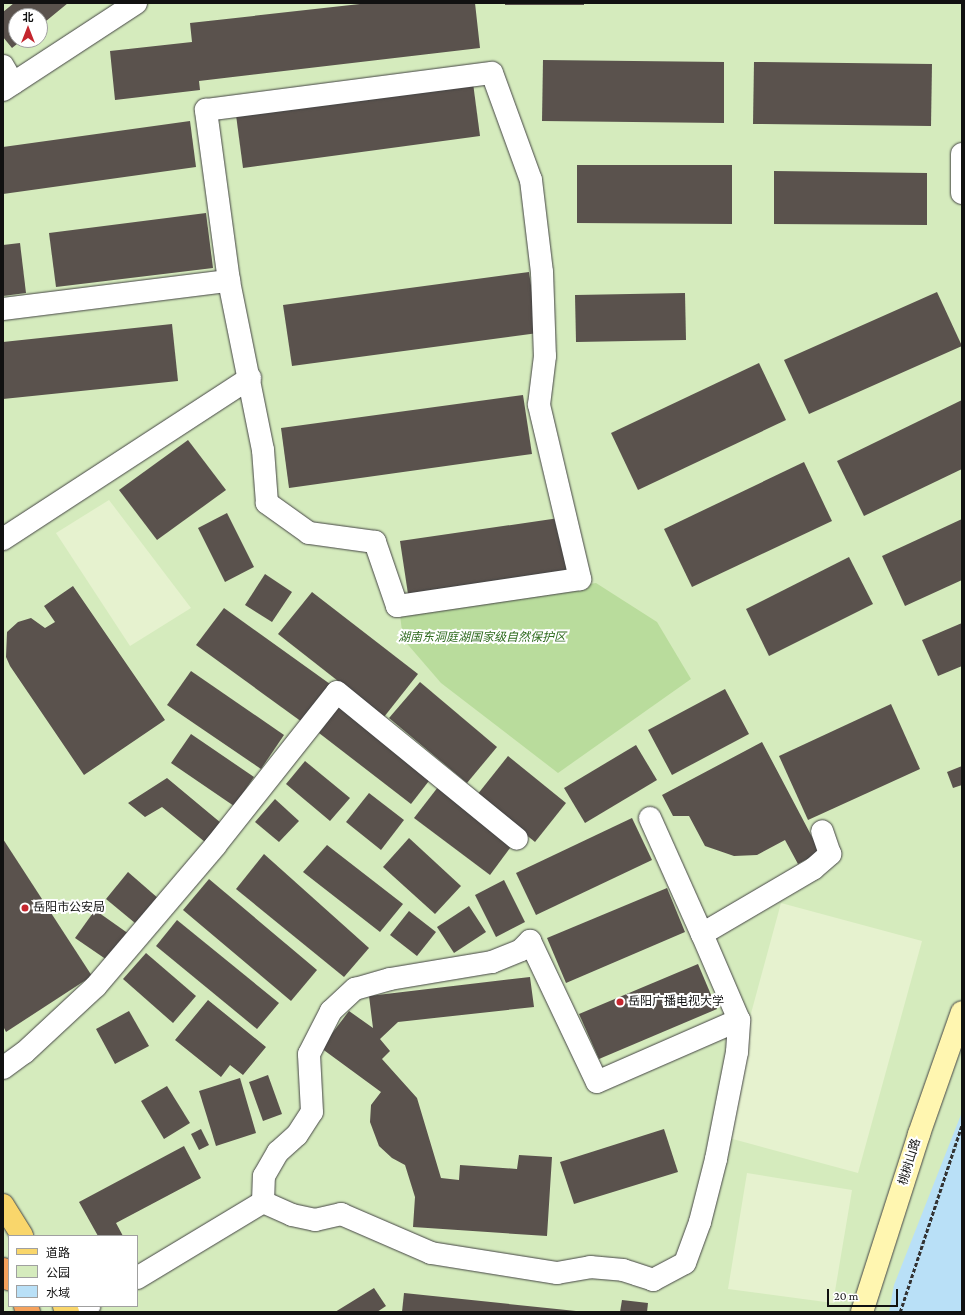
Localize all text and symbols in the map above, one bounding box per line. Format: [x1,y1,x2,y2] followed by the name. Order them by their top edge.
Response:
[8,8,48,48] north arrow
[23,11,34,23] text: 北
[398,631,566,645] park label: 湖南东洞庭湖国家级自然保护区
[33,901,105,915] place label: 岳阳市公安局
[20,903,30,913] marker: 岳阳市公安局
[628,995,724,1009] place label: 岳阳广播电视大学
[615,997,625,1007] marker: 岳阳广播电视大学
[896,1137,924,1187] street label: 桃树山路
[8,1235,138,1307] legend
[46,1246,70,1260] text: 道路
[46,1266,70,1280] text: 公园
[829,1281,900,1307] scale bar
[46,1286,70,1300] text: 水域
[834,1289,858,1303] text: 20 m

